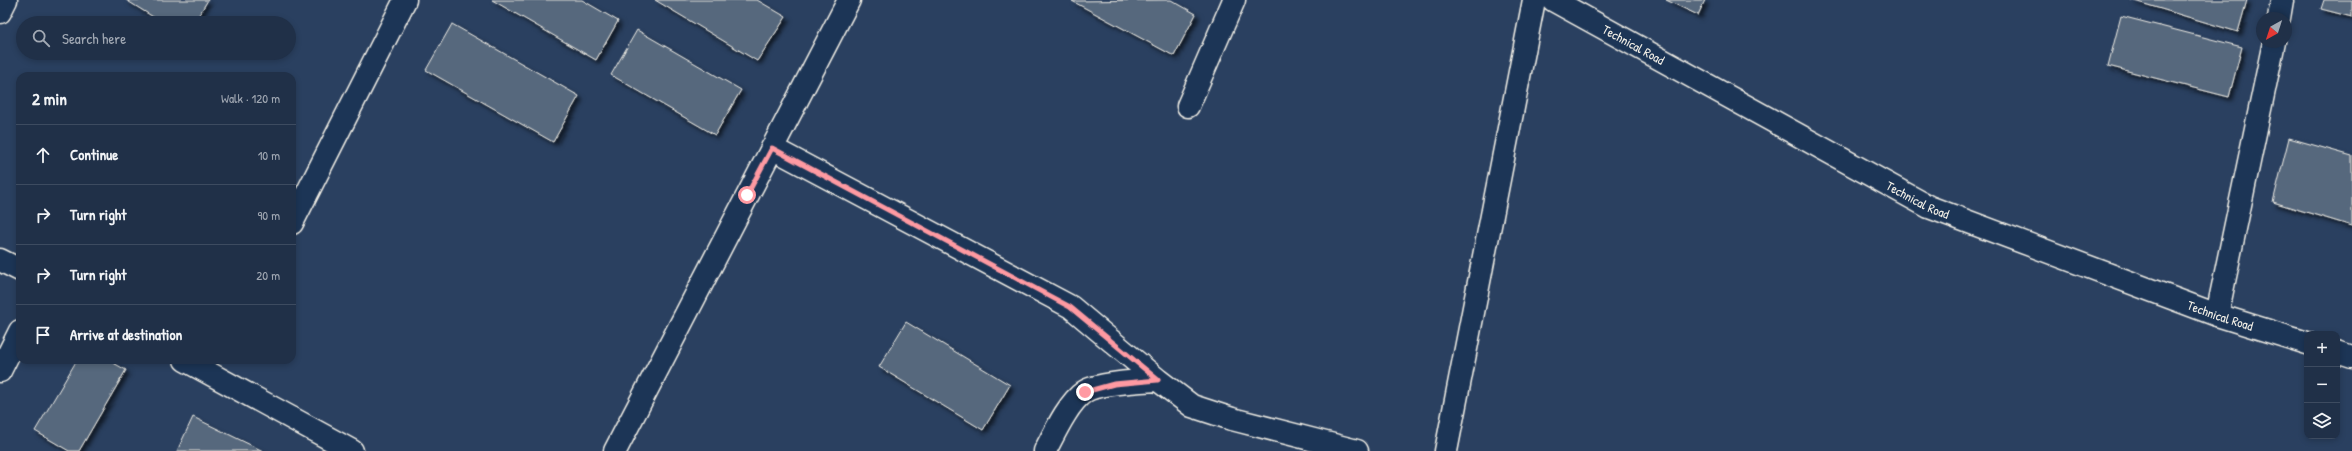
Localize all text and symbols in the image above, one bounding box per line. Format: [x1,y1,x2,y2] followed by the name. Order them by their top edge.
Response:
[2256,12,2292,48] north arrow
[16,16,296,60] search box
[1599,20,1668,69] street label: Technical Road
[30,27,52,49] icon: search
[62,28,126,49] text: Search here
[32,87,67,110] text: 2 min
[221,89,280,107] text: Walk · 120 m
[32,144,54,166] icon: ahead
[70,144,118,165] text: Continue
[258,146,280,164] text: 10 m
[1883,176,1952,223] street label: Technical Road
[738,186,756,204] route start
[32,204,54,226] icon: right
[70,204,126,225] text: Turn right
[258,206,280,224] text: 90 m
[32,264,54,286] icon: right
[70,264,126,285] text: Turn right
[256,266,280,284] text: 20 m
[2185,296,2255,335] street label: Technical Road
[32,324,54,346] icon: arrive
[70,324,182,345] text: Arrive at destination
[2304,331,2340,439] map controls
[2304,331,2340,367] button: +
[2304,367,2340,403] button: −
[1076,383,1094,401] route end
[2304,403,2340,439] button: layers

